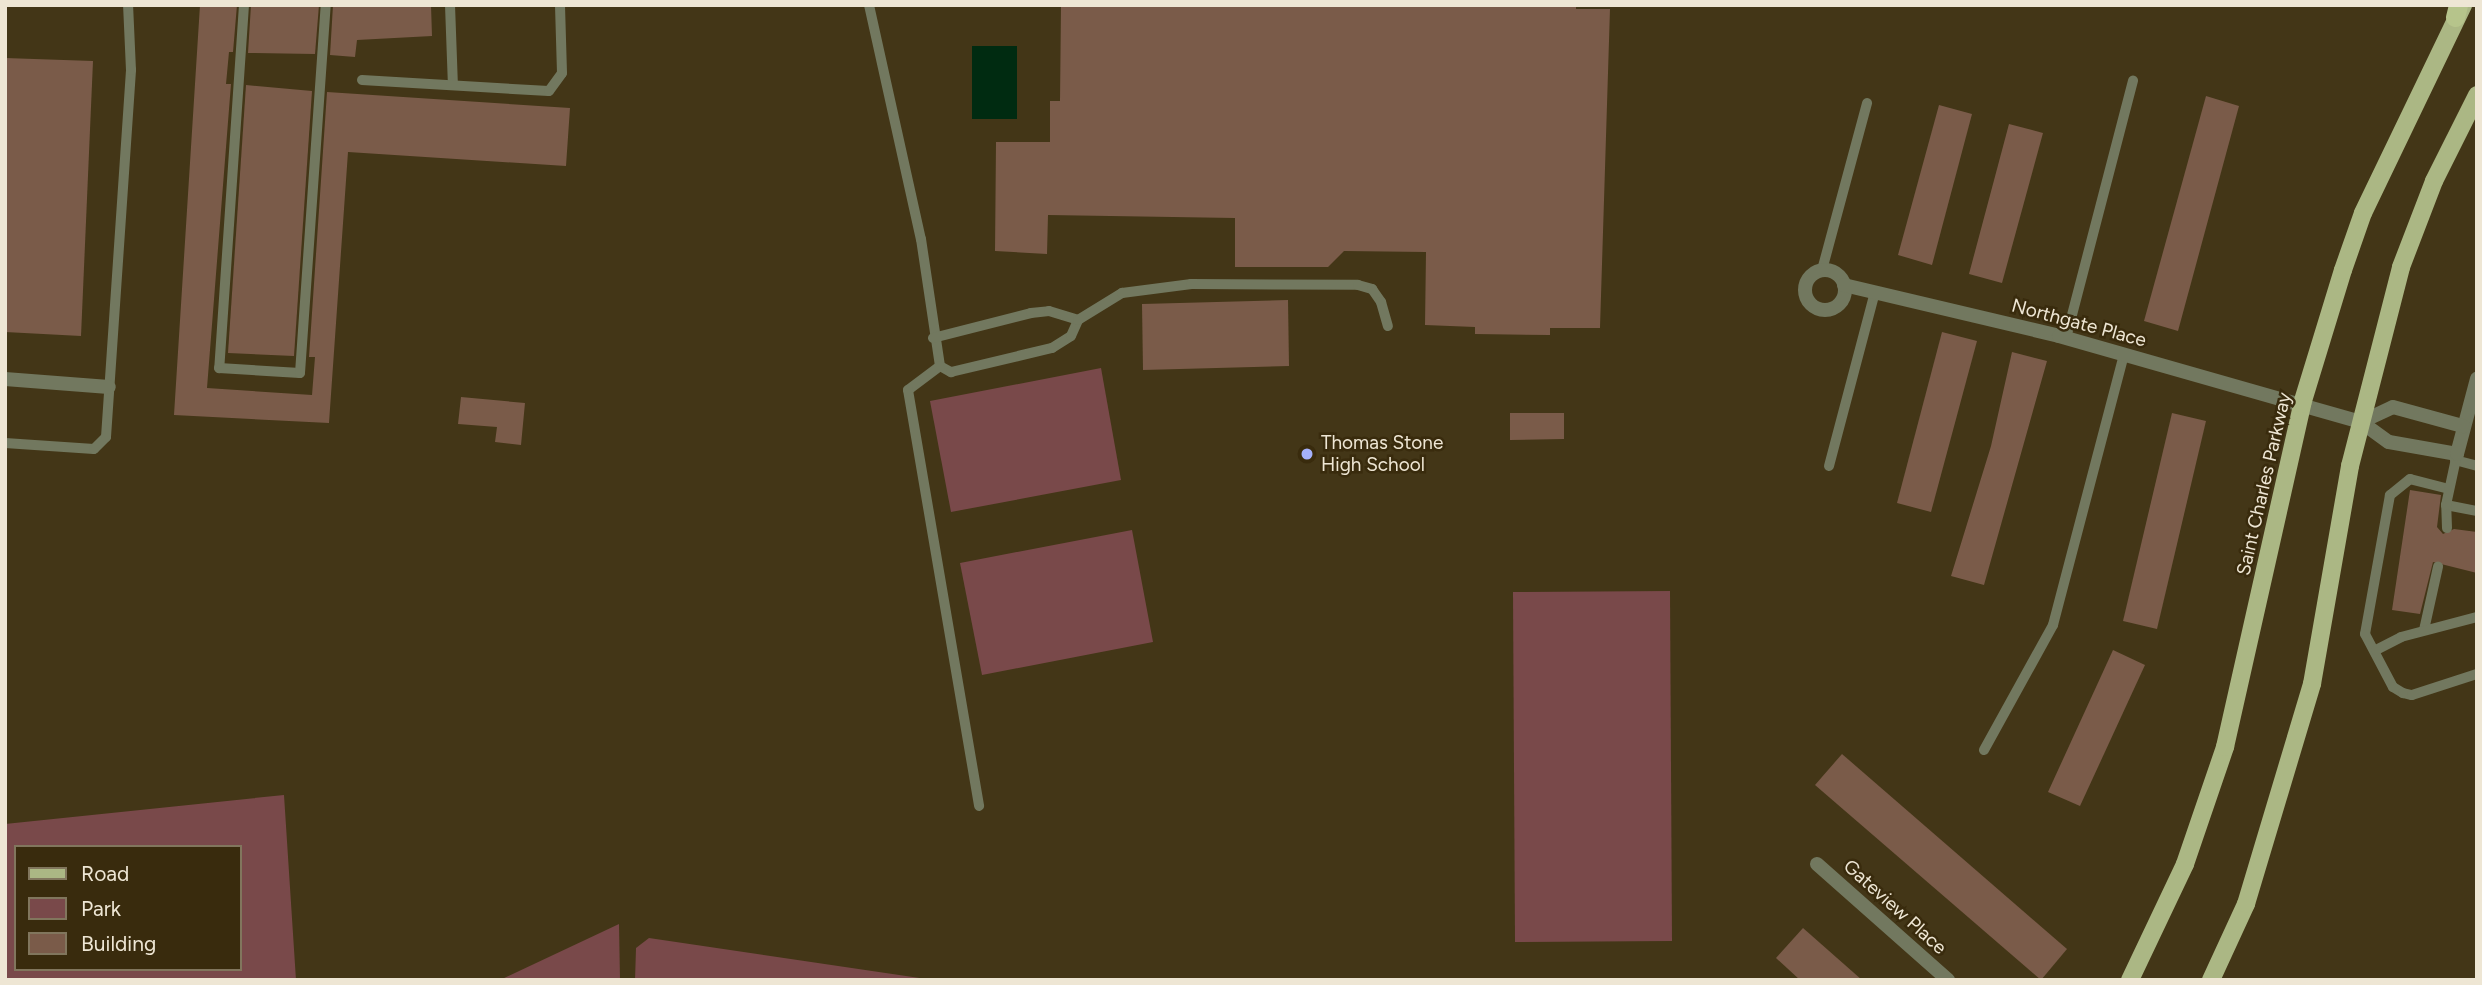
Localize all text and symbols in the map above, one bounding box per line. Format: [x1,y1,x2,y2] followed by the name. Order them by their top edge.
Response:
[2009,294,2149,352] street label: Northgate Place
[2232,390,2296,578] street label: Saint Charles Parkway
[1321,432,1443,476] place label: Thomas Stone High School
[1299,446,1315,462] marker: Thomas Stone High School
[14,845,242,971] legend
[1839,855,1951,959] street label: Gateview Place
[81,861,129,886] text: Road
[81,896,121,921] text: Park
[81,931,156,956] text: Building

